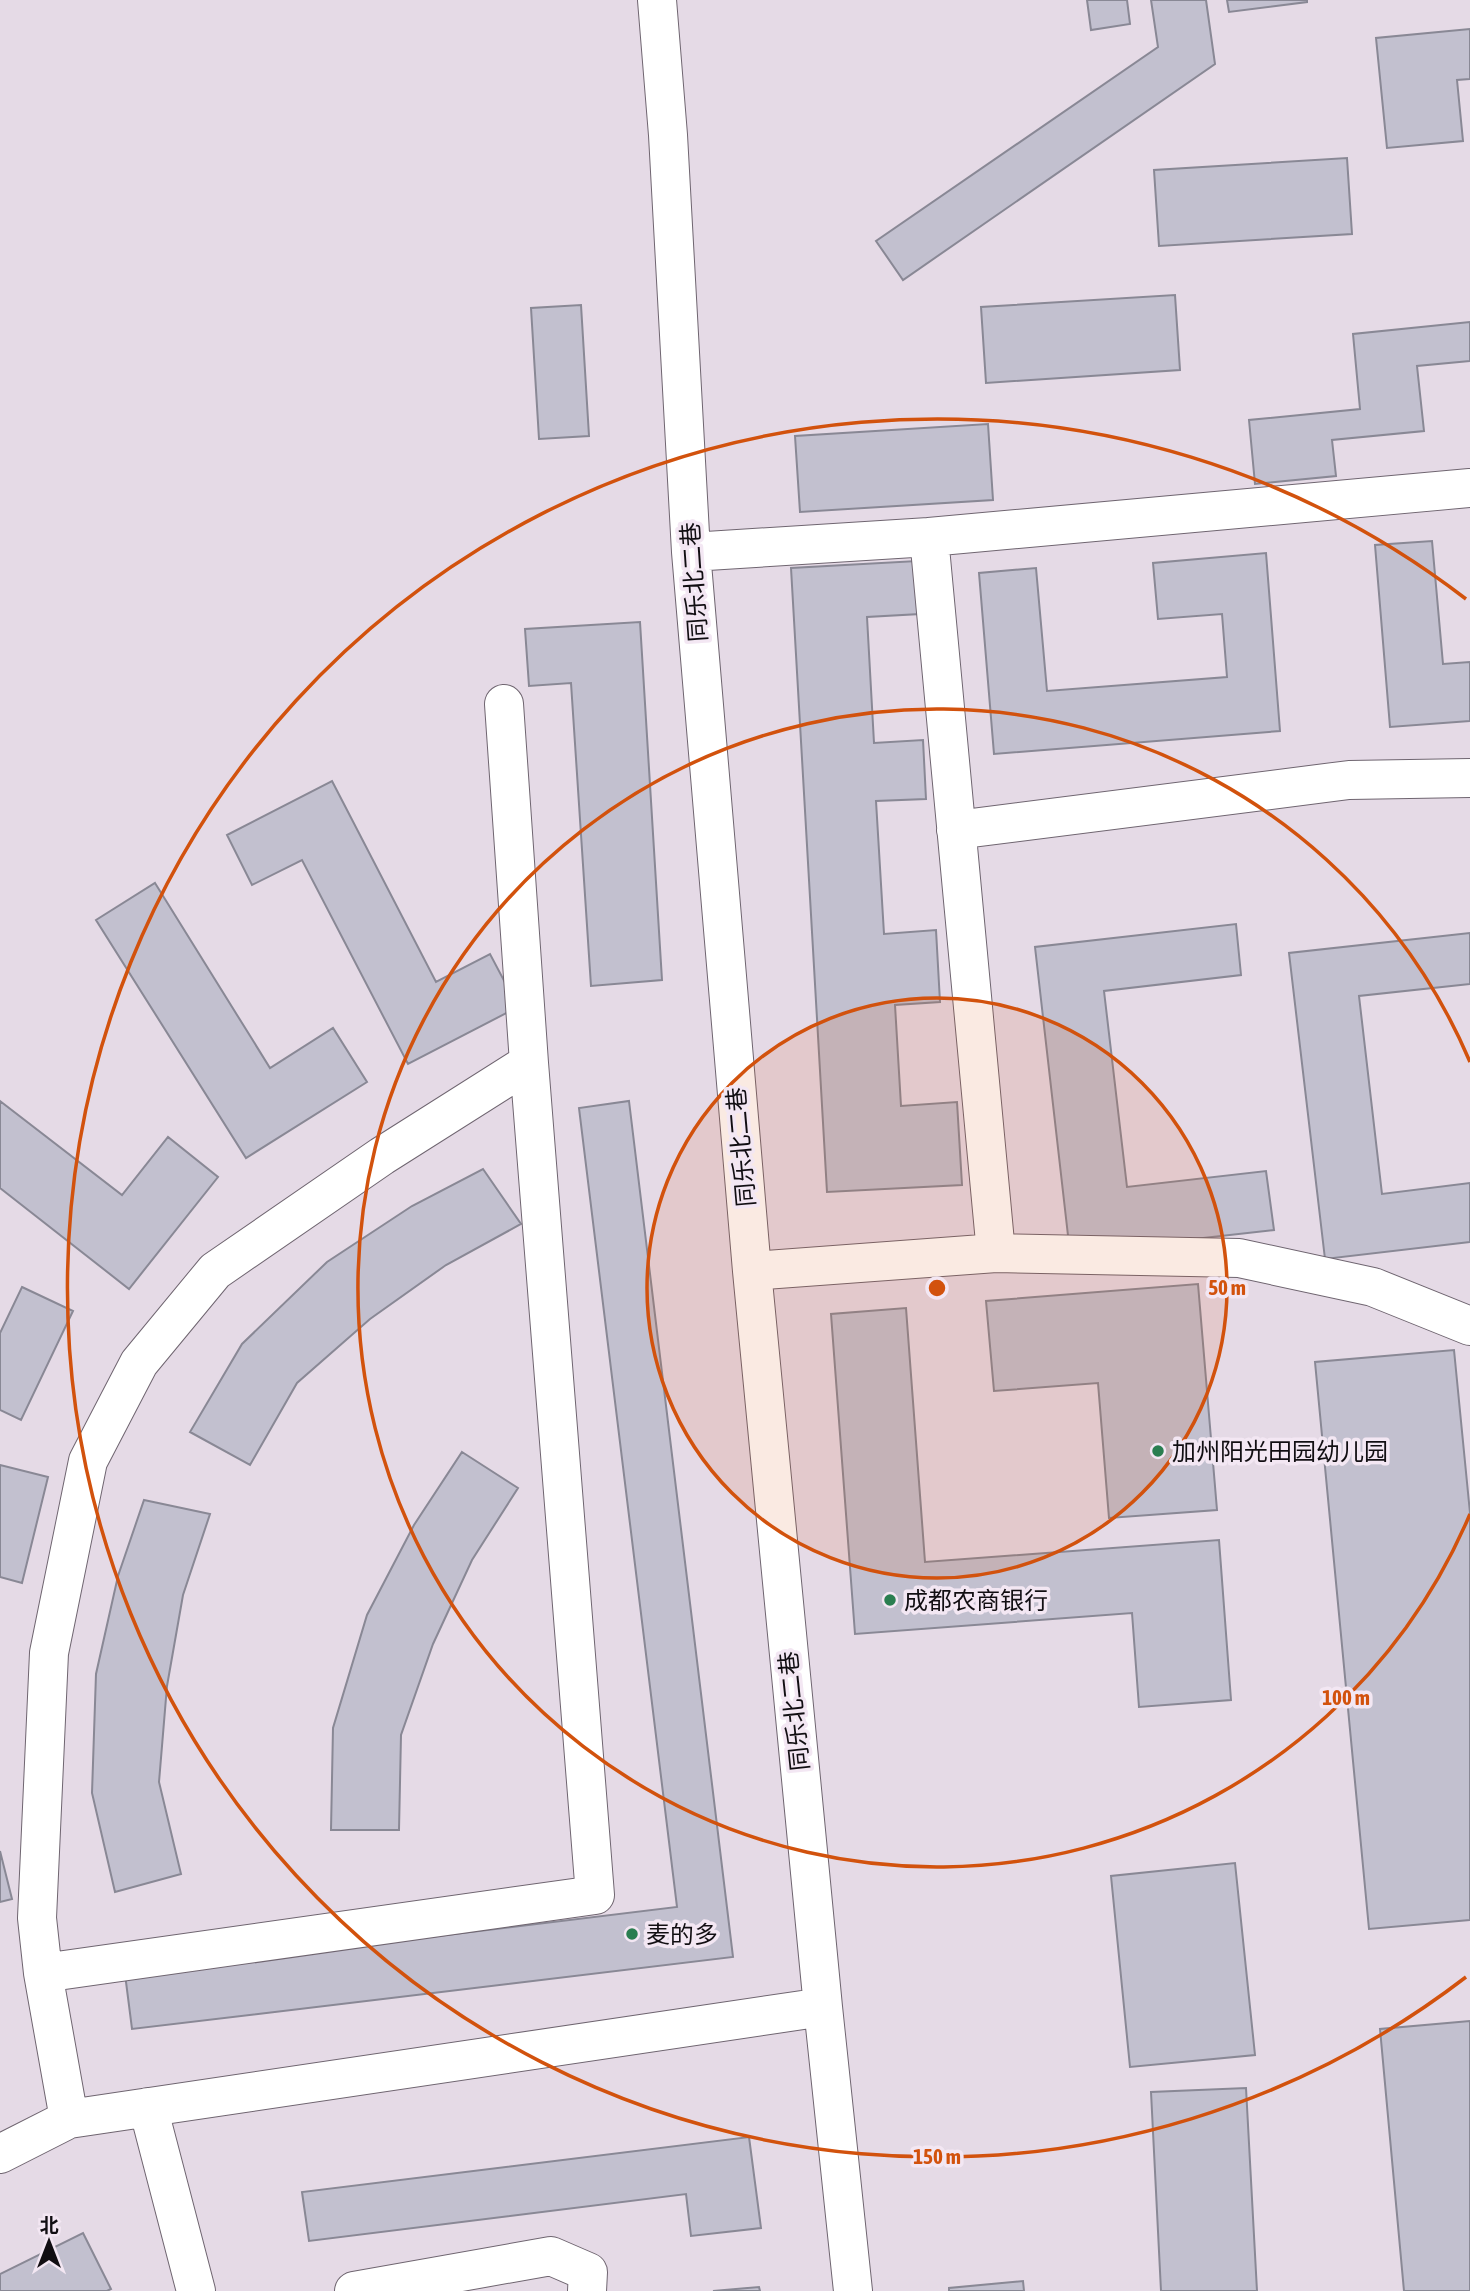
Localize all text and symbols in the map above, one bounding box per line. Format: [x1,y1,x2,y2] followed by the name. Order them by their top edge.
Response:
[676,521,712,643] street label: 同乐北二巷
[722,1086,760,1208] street label: 同乐北二巷
[1208,1275,1246,1299] text: 50 m
[925,1276,949,1300] centre of rings
[1172,1438,1388,1465] place label: 加州阳光田园幼儿园
[1150,1443,1166,1459] marker: 加州阳光田园幼儿园
[904,1587,1048,1614] place label: 成都农商银行
[882,1592,898,1608] marker: 成都农商银行
[774,1650,814,1772] street label: 同乐北二巷
[1322,1685,1370,1709] text: 100 m
[646,1921,718,1948] place label: 麦的多
[624,1926,640,1942] marker: 麦的多
[913,2144,961,2168] text: 150 m
[14,2207,84,2277] north arrow
[39,2214,59,2236] text: 北

